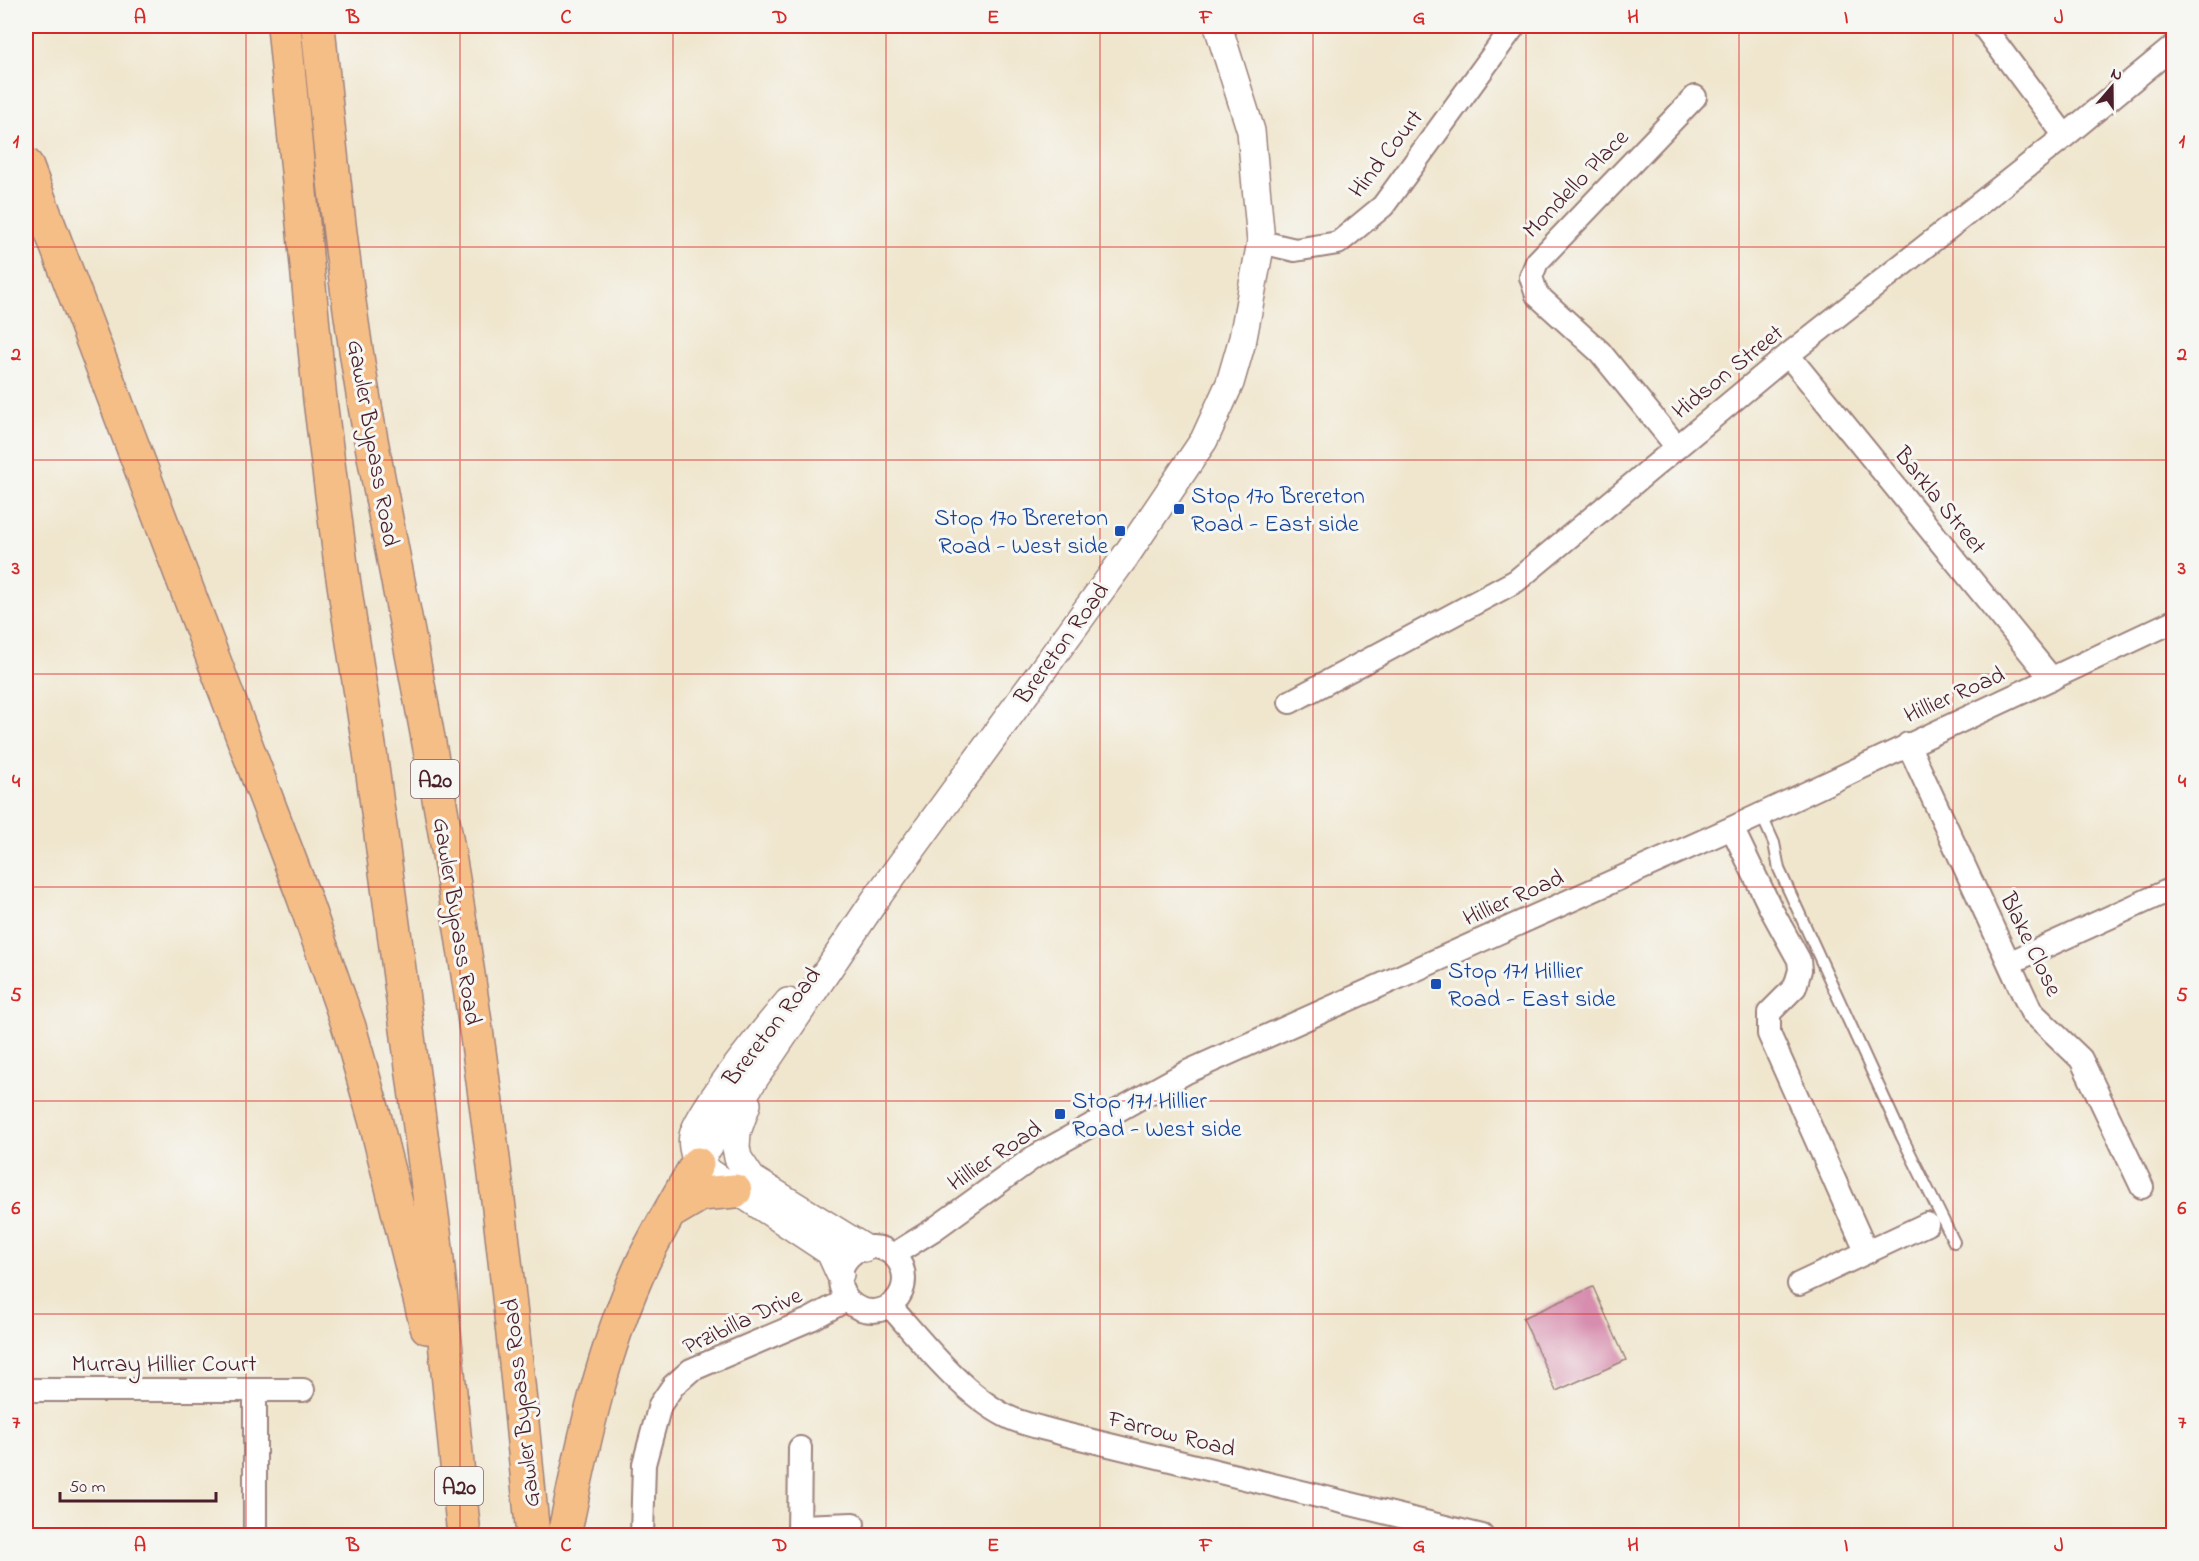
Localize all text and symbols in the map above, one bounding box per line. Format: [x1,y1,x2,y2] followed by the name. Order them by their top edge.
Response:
[134,4,146,33] text: A
[345,4,360,33] text: B
[561,4,572,33] text: C
[772,4,787,33] text: D
[987,4,999,33] text: E
[1199,4,1213,33] text: F
[1413,4,1426,33] text: G
[1627,4,1639,33] text: H
[1844,4,1849,33] text: I
[2054,4,2064,33] text: J
[2082,57,2142,117] north arrow
[2107,62,2126,88] text: N
[1341,103,1433,206] street label: Hind Court
[1515,122,1638,247] street label: Mondello Place
[13,128,20,157] text: 1
[2179,128,2186,157] text: 1
[1665,317,1792,429] street label: Hidson Street
[335,337,407,550] street label: Gawler Bypass Road
[10,341,21,370] text: 2
[2176,341,2187,370] text: 2
[1884,439,1994,563] street label: Barkla Street
[1191,480,1365,543] place label: Stop 170 Brereton Road - East side
[934,502,1108,565] place label: Stop 170 Brereton Road - West side
[1172,502,1186,516] marker: Stop 170 Brereton Road - East side
[1113,524,1127,538] marker: Stop 170 Brereton Road - West side
[11,555,20,584] text: 3
[2177,555,2186,584] text: 3
[1006,576,1120,713] street label: Brereton Road
[1899,658,2011,734] street label: Hillier Road
[411,760,459,798] road number: A20
[12,768,21,797] text: 4
[2178,768,2187,797] text: 4
[421,815,489,1028] street label: Gawler Bypass Road
[1458,861,1570,937] street label: Hillier Road
[1989,886,2070,1003] street label: Blake Close
[1448,955,1616,1018] place label: Stop 171 Hillier Road - East side
[715,960,831,1095] street label: Brereton Road
[1429,977,1443,991] marker: Stop 171 Hillier Road - East side
[10,982,22,1011] text: 5
[2176,982,2188,1011] text: 5
[1072,1085,1242,1148] place label: Stop 171 Hillier Road - West side
[1053,1107,1067,1121] marker: Stop 171 Hillier Road - West side
[941,1112,1050,1202] street label: Hillier Road
[12,1195,21,1224] text: 6
[2178,1195,2187,1224] text: 6
[677,1279,809,1365] street label: Przibilla Drive
[494,1296,552,1509] street label: Gawler Bypass Road
[71,1348,257,1384] street label: Murray Hillier Court
[1103,1402,1239,1468] street label: Farrow Road
[12,1409,21,1438] text: 7
[2178,1409,2187,1438] text: 7
[60,1465,216,1503] scale bar
[435,1467,483,1505] road number: A20
[69,1475,106,1501] text: 50 m
[134,1532,146,1561] text: A
[345,1532,360,1561] text: B
[561,1532,572,1561] text: C
[772,1532,787,1561] text: D
[987,1532,999,1561] text: E
[1199,1532,1213,1561] text: F
[1413,1532,1426,1561] text: G
[1627,1532,1639,1561] text: H
[1844,1532,1849,1561] text: I
[2054,1532,2064,1561] text: J

